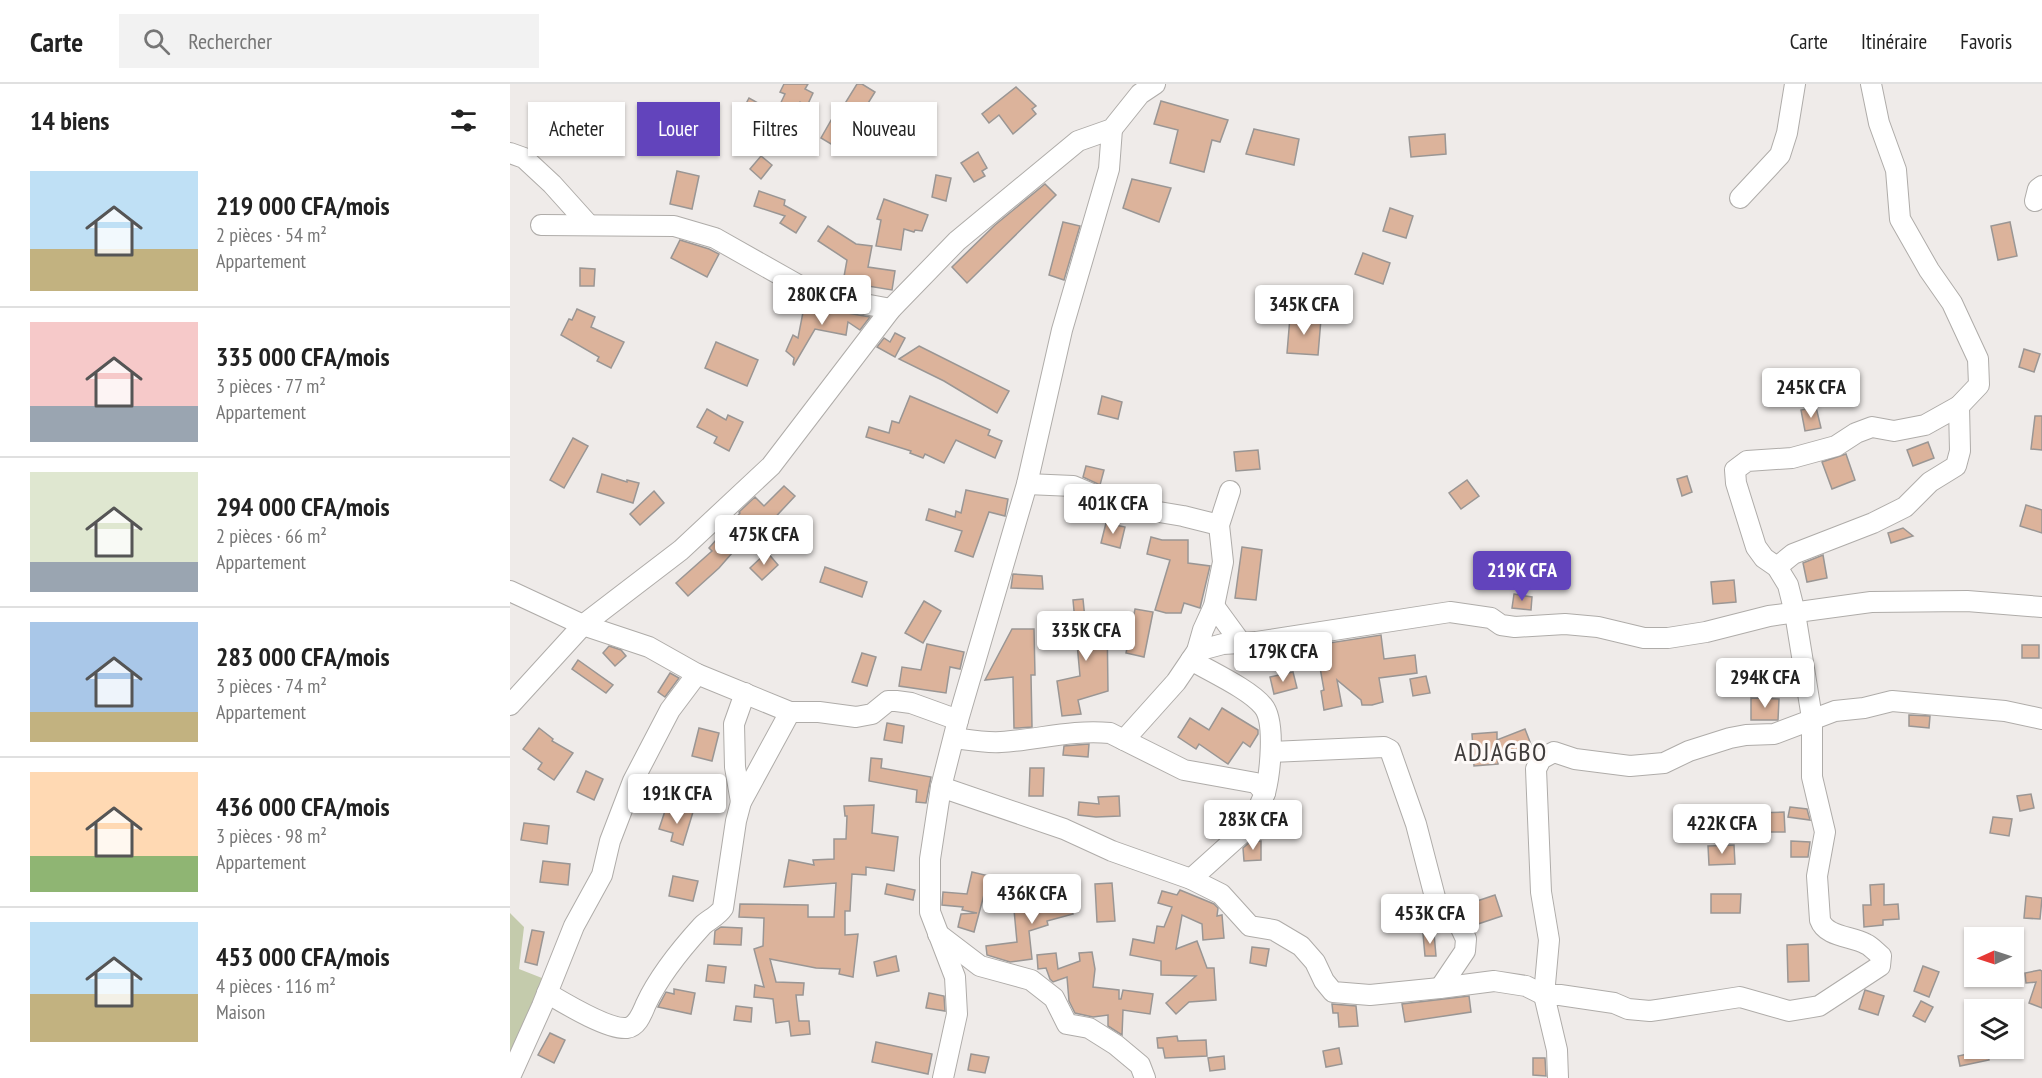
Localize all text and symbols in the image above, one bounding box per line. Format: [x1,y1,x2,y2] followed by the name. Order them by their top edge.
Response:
[119,14,539,68] search box
[30,23,83,60] text: Carte
[140,25,173,58] icon: search
[188,27,272,55] text: Rechercher
[1790,28,1828,55] text: Carte
[1861,28,1927,55] text: Itinéraire
[1960,28,2012,55] text: Favoris
[528,102,625,156] chip: Acheter
[637,102,720,156] chip: Louer
[732,102,819,156] chip: Filtres
[831,102,937,156] chip: Nouveau
[30,104,109,137] text: 14 biens
[447,104,480,137] icon: filters
[216,189,390,222] text: 219 000 CFA/mois
[78,195,150,267] icon: home
[216,222,327,248] text: 2 pièces · 54 m²
[216,248,306,274] text: Appartement
[760,275,884,326] pin: 280K CFA
[787,281,857,307] text: 280K CFA
[1242,285,1366,336] pin: 345K CFA
[1269,291,1339,317] text: 345K CFA
[216,340,390,373] text: 335 000 CFA/mois
[78,346,150,418] icon: home
[1749,368,1873,419] pin: 245K CFA
[216,373,326,399] text: 3 pièces · 77 m²
[1776,374,1846,400] text: 245K CFA
[216,399,306,425] text: Appartement
[1051,484,1175,535] pin: 401K CFA
[216,490,390,523] text: 294 000 CFA/mois
[1078,490,1148,516] text: 401K CFA
[78,496,150,568] icon: home
[702,515,826,566] pin: 475K CFA
[729,521,799,547] text: 475K CFA
[216,523,327,549] text: 2 pièces · 66 m²
[216,549,306,575] text: Appartement
[1460,551,1584,602] pin: 219K CFA
[1487,557,1557,583] text: 219K CFA
[1024,611,1148,662] pin: 335K CFA
[1051,617,1121,643] text: 335K CFA
[1221,632,1345,683] pin: 179K CFA
[1248,638,1318,664] text: 179K CFA
[216,640,390,673] text: 283 000 CFA/mois
[78,646,150,718] icon: home
[1703,658,1827,709] pin: 294K CFA
[1730,664,1800,690] text: 294K CFA
[216,673,327,699] text: 3 pièces · 74 m²
[216,699,306,725] text: Appartement
[1454,735,1548,768] district label: ADJAGBO
[615,774,739,825] pin: 191K CFA
[642,780,712,806] text: 191K CFA
[216,790,390,823] text: 436 000 CFA/mois
[78,796,150,868] icon: home
[1191,800,1315,851] pin: 283K CFA
[1660,804,1784,855] pin: 422K CFA
[1218,806,1288,832] text: 283K CFA
[1687,810,1757,836] text: 422K CFA
[216,823,327,849] text: 3 pièces · 98 m²
[216,849,306,875] text: Appartement
[970,874,1094,925] pin: 436K CFA
[997,880,1067,906] text: 436K CFA
[1368,894,1492,945] pin: 453K CFA
[1395,900,1465,926] text: 453K CFA
[1964,927,2024,987] north arrow
[1964,927,2024,1059] map controls
[216,940,390,973] text: 453 000 CFA/mois
[78,946,150,1018] icon: home
[216,973,336,999] text: 4 pièces · 116 m²
[216,999,265,1025] text: Maison
[1964,999,2024,1059] button: layers

